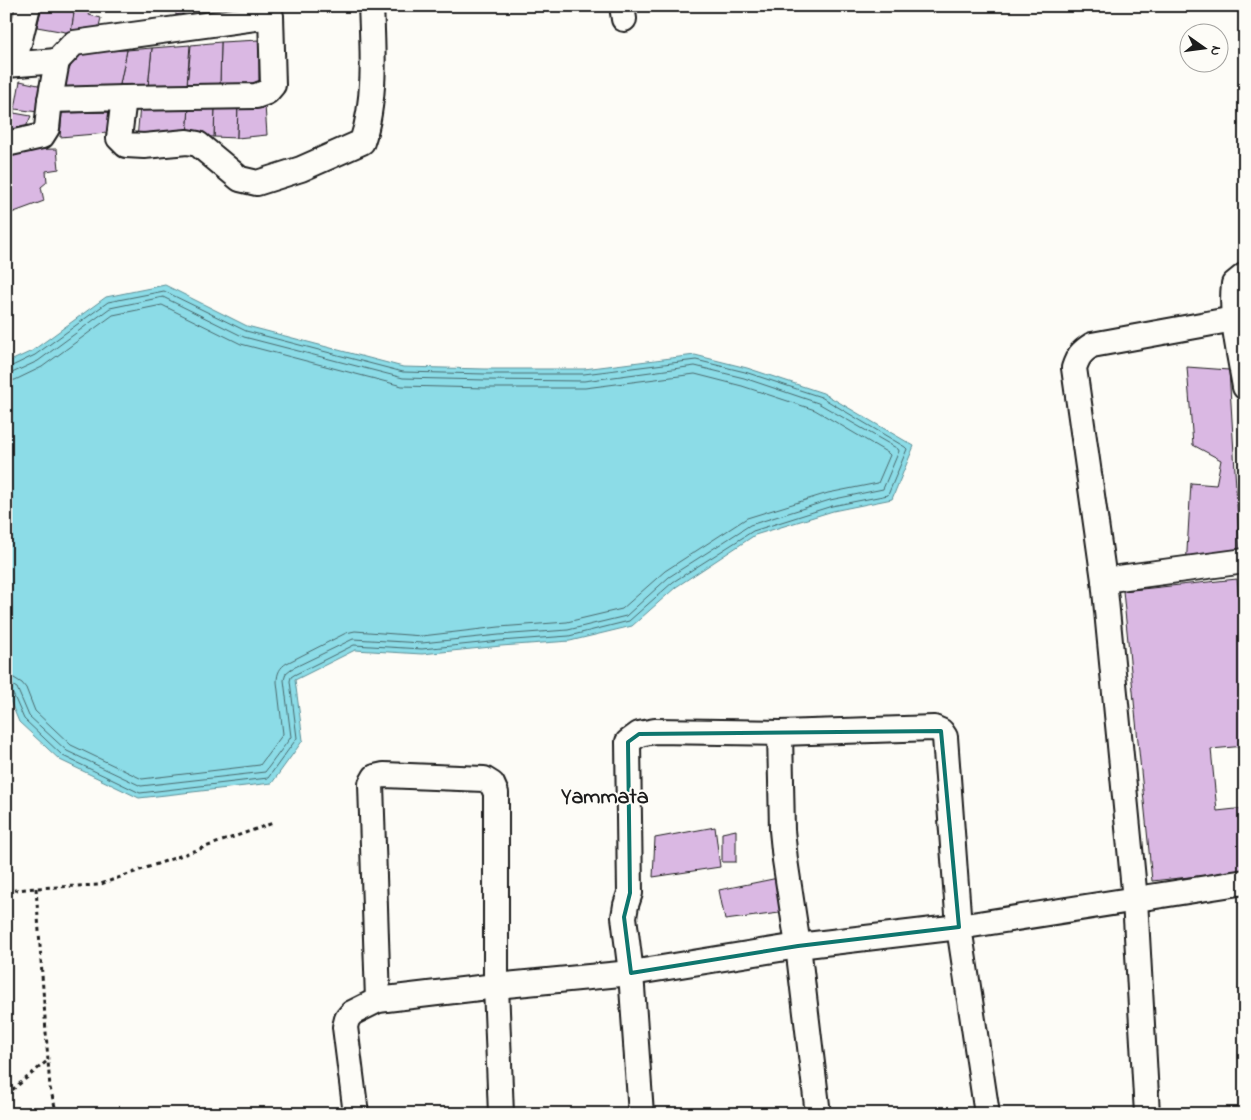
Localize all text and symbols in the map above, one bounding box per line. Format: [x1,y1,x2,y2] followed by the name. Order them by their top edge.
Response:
[1178,22,1228,72] north arrow
[1204,44,1226,58] text: N
[560,782,649,814] district label: Yammata

